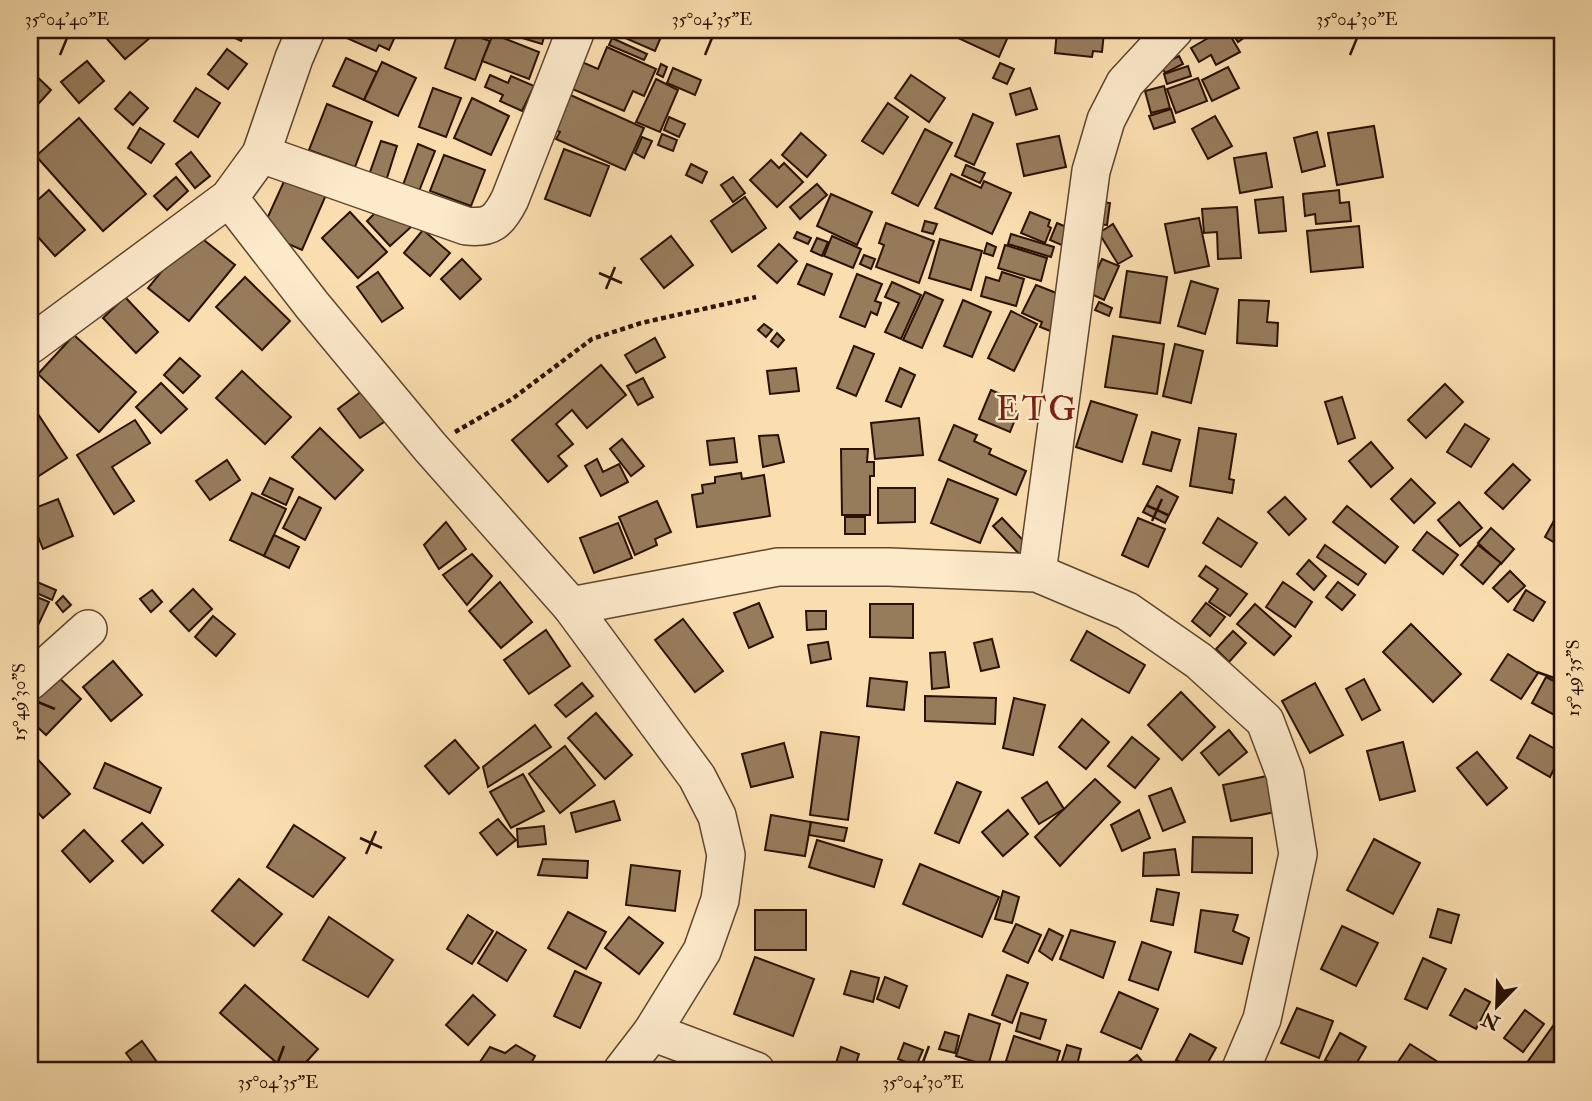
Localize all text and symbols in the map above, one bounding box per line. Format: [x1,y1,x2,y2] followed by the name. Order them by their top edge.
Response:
[25,8,109,31] text: 35°04'40"E
[672,8,752,31] text: 35°04'35"E
[1316,8,1398,31] text: 35°04'30"E
[996,389,1078,430] district label: ETG
[1562,640,1585,716] text: 15°49'35"S
[8,663,31,741] text: 15°49'30"S
[1462,972,1532,1042] north arrow
[1477,1006,1504,1035] text: N
[238,1071,318,1094] text: 35°04'35"E
[882,1071,964,1094] text: 35°04'30"E

